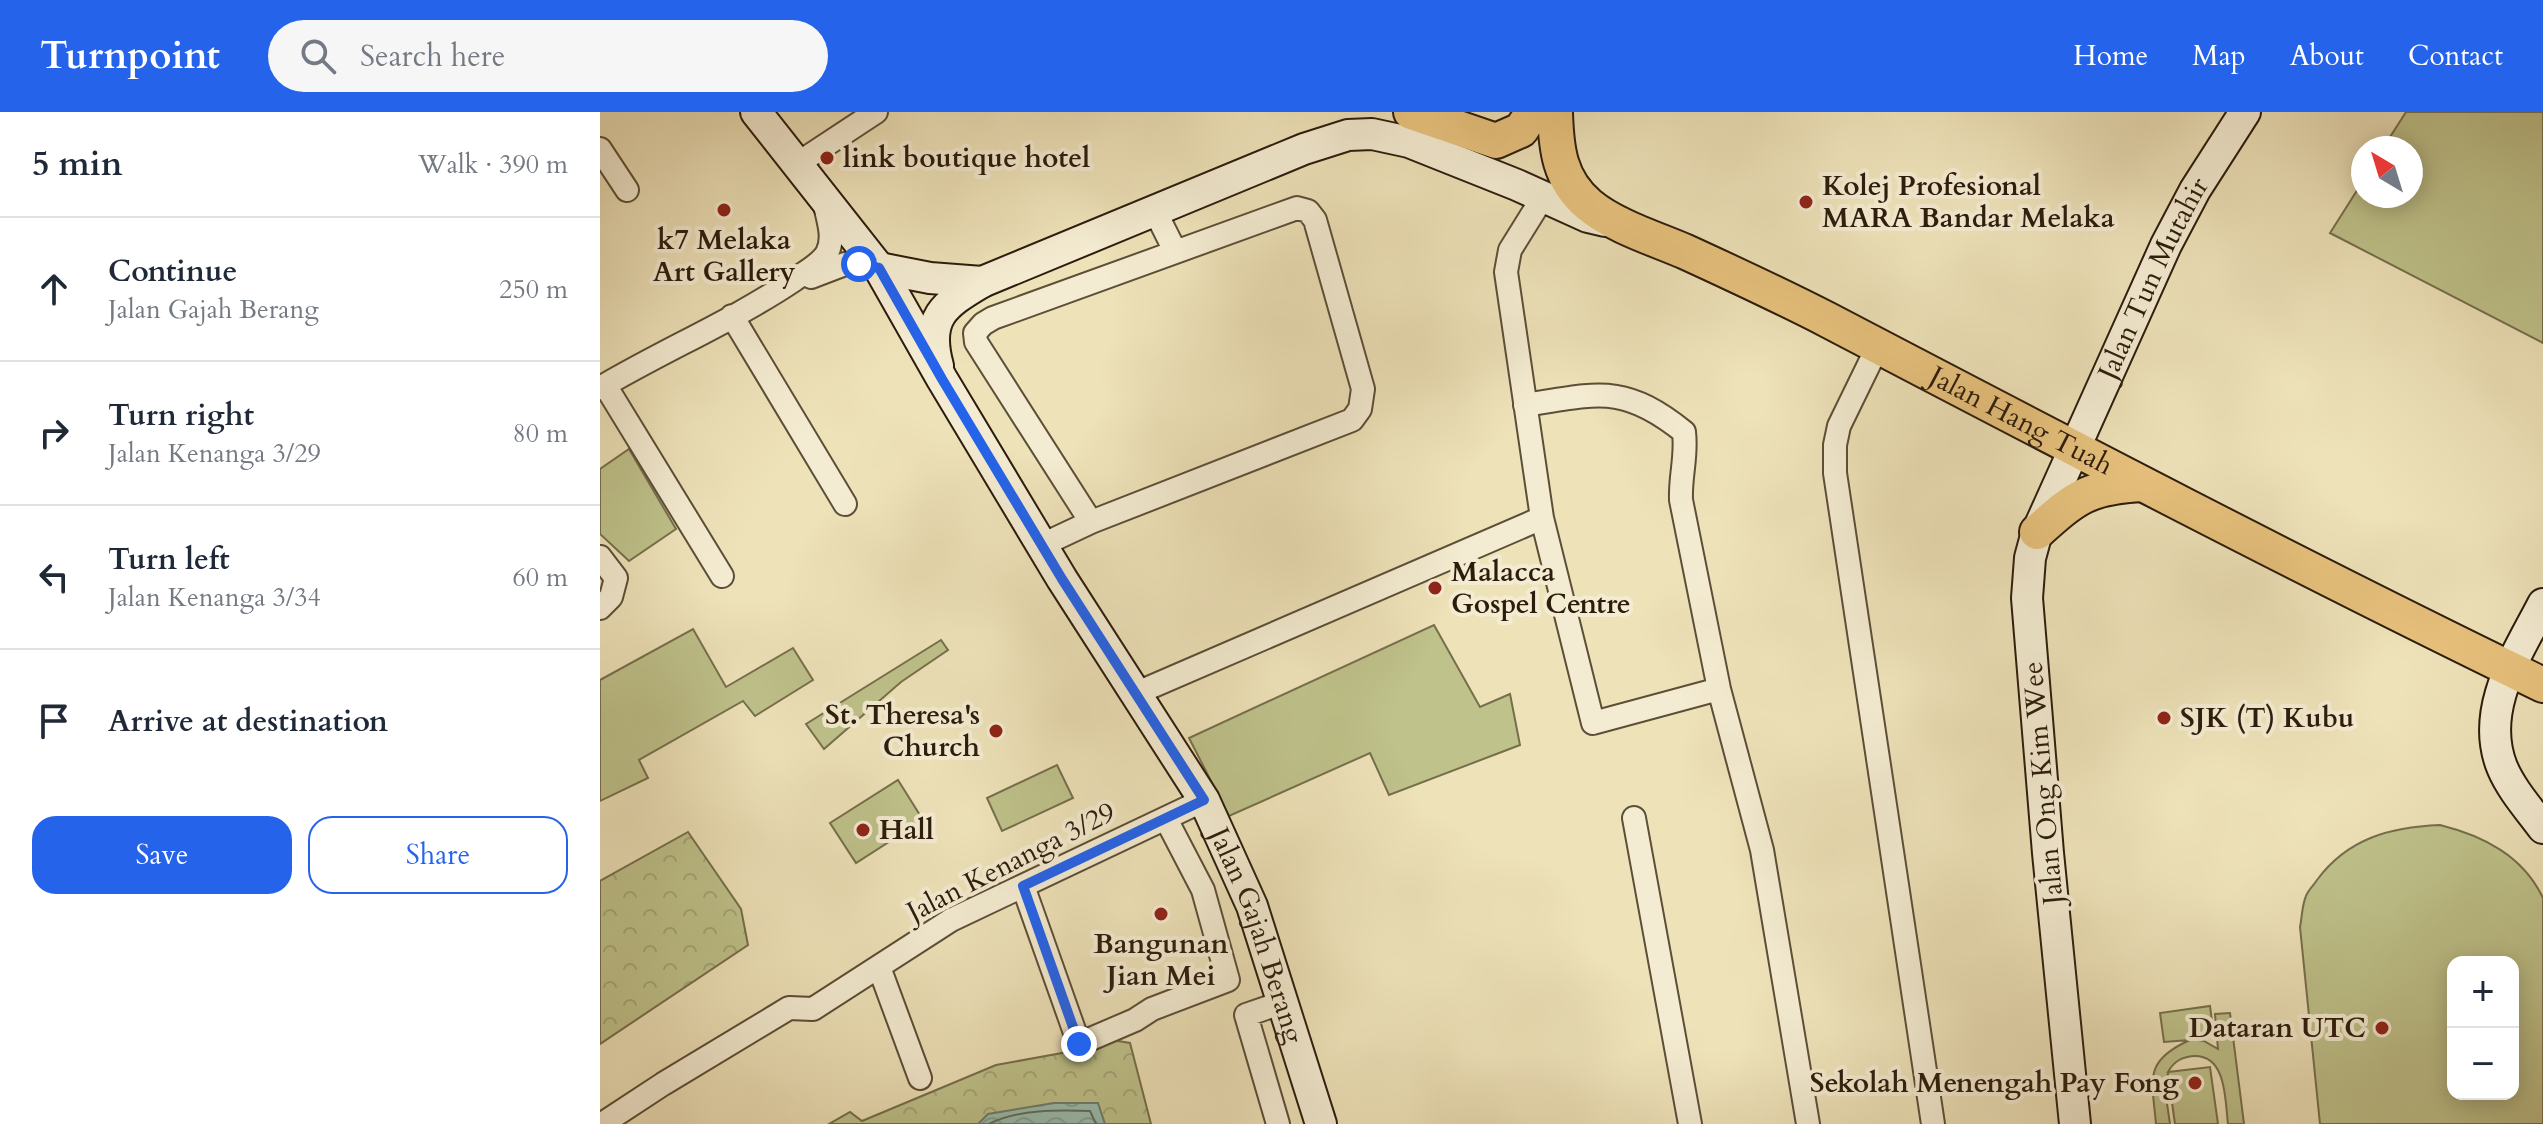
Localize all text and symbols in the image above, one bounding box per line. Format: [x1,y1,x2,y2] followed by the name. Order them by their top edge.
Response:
[268,20,828,92] search box
[40,30,220,82] text: Turnpoint
[296,34,340,78] icon: search
[360,36,505,77] text: Search here
[2073,37,2148,75] text: Home
[2192,37,2246,75] text: Map
[2290,37,2364,75] text: About
[2408,37,2503,75] text: Contact
[2351,136,2423,208] north arrow
[843,139,1090,177] place label: link boutique hotel
[32,141,123,187] text: 5 min
[418,147,568,182] text: Walk · 390 m
[818,149,836,167] marker: link boutique hotel
[1822,167,2115,237] place label: Kolej Profesional MARA Bandar Melaka
[2087,169,2218,389] street label: Jalan Tun Mutahir
[1797,193,1815,211] marker: Kolej Profesional MARA Bandar Melaka
[715,201,733,219] marker: k7 Melaka Art Gallery
[653,221,795,291] place label: k7 Melaka Art Gallery
[841,246,877,282] route start
[108,251,237,292] text: Continue
[32,267,76,311] icon: ahead
[499,272,568,307] text: 250 m
[108,292,319,327] text: Jalan Gajah Berang
[1919,355,2120,484] street label: Jalan Hang Tuah
[108,395,254,436] text: Turn right
[32,411,76,455] icon: right
[512,416,568,451] text: 80 m
[108,436,321,471] text: Jalan Kenanga 3/29
[108,539,230,580] text: Turn left
[1451,553,1631,623] place label: Malacca Gospel Centre
[32,555,76,599] icon: left
[512,560,568,595] text: 60 m
[1426,579,1444,597] marker: Malacca Gospel Centre
[108,580,321,615] text: Jalan Kenanga 3/34
[2013,660,2073,910] street label: Jalan Ong Kim Wee
[825,696,981,766] place label: St. Theresa's Church
[32,699,76,743] icon: arrive
[2180,699,2354,737] place label: SJK (T) Kubu
[108,701,388,742] text: Arrive at destination
[2155,709,2173,727] marker: SJK (T) Kubu
[987,722,1005,740] marker: St. Theresa's Church
[897,793,1122,933] street label: Jalan Kenanga 3/29
[879,811,934,849] place label: Hall
[32,816,292,894] button: Save
[308,816,568,894] button: Share
[1198,818,1313,1048] street label: Jalan Gajah Berang
[854,821,872,839] marker: Hall
[1152,905,1170,923] marker: Bangunan Jian Mei
[1093,925,1229,995] place label: Bangunan Jian Mei
[2447,956,2519,1100] map controls
[2447,956,2519,1028] button: +
[2189,1009,2366,1047] place label: Dataran UTC
[2373,1019,2391,1037] marker: Dataran UTC
[1061,1026,1097,1062] route end
[2447,1028,2519,1100] button: −
[1810,1064,2179,1102] place label: Sekolah Menengah Pay Fong
[2186,1074,2204,1092] marker: Sekolah Menengah Pay Fong

